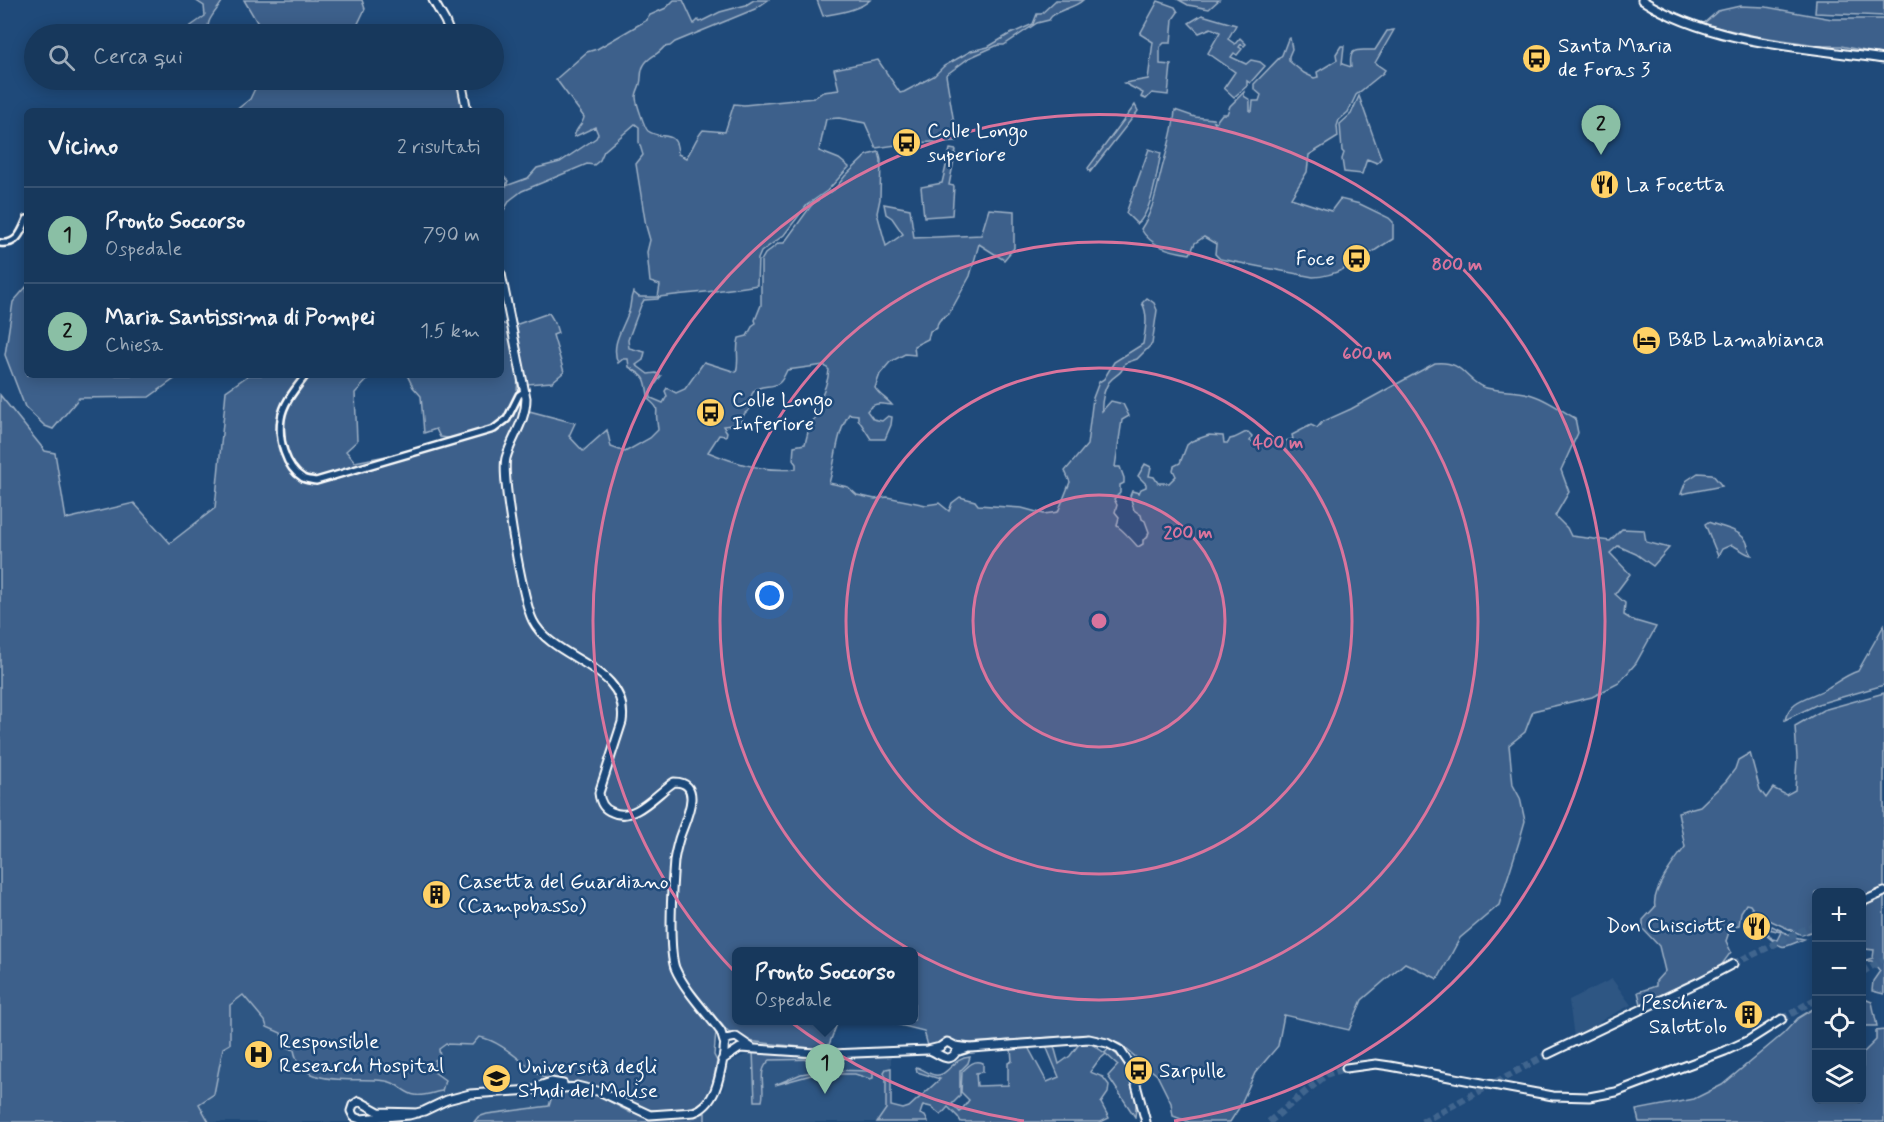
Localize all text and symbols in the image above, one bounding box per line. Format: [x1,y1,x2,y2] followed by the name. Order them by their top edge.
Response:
[24,24,504,90] search box
[1558,32,1672,84] place label: Santa Maria de Foras 3
[45,41,78,74] icon: search
[1521,42,1553,74] bus stop icon: Santa Maria de Foras 3
[93,43,183,71] text: Cerca qui
[1582,106,1620,155] pin: 2
[927,117,1028,169] place label: Colle Longo superiore
[890,127,922,159] bus stop icon: Colle Longo superiore
[48,130,118,164] text: Vicino
[397,134,480,161] text: 2 risultati
[1589,169,1621,201] restaurant icon: La Focetta
[1626,171,1725,199] place label: La Focetta
[105,208,245,236] text: Pronto Soccorso
[63,222,72,249] text: 1
[423,222,480,249] text: 790 m
[105,236,182,263] text: Ospedale
[1340,243,1372,275] bus stop icon: Foce
[1296,245,1335,273] place label: Foce
[1432,253,1482,277] text: 800 m
[105,304,375,332] text: Maria Santissima di Pompei
[63,318,72,345] text: 2
[420,318,480,345] text: 1.5 km
[1631,324,1663,356] hotel icon: B&B Lamabianca
[1668,326,1824,354] place label: B&B Lamabianca
[105,332,163,359] text: Chiesa
[1342,342,1392,366] text: 600 m
[732,386,833,438] place label: Colle Longo Inferiore
[695,396,727,428] bus stop icon: Colle Longo Inferiore
[1253,431,1303,455] text: 400 m
[1163,521,1213,545] text: 200 m
[755,581,784,610] your location
[1089,611,1109,631] centre of rings
[458,868,669,920] place label: Casetta del Guardiano (Campobasso)
[421,878,453,910] building icon: Casetta del Guardiano (Campobasso)
[1812,888,1866,1104] map controls
[1812,888,1866,942] button: +
[1741,910,1773,942] restaurant icon: Don Chisciotte
[1606,912,1736,940] place label: Don Chisciotte
[1812,942,1866,996] button: −
[732,947,918,1025] popup
[755,959,895,987] text: Pronto Soccorso
[755,987,832,1014] text: Ospedale
[1641,989,1727,1041] place label: Peschiera Salottolo
[1812,996,1866,1050] button: locate
[1732,999,1764,1031] building icon: Peschiera Salottolo
[279,1028,444,1080] place label: Responsible Research Hospital
[242,1038,274,1070] hospital icon: Responsible Research Hospital
[806,1044,844,1094] pin: 1
[1812,1050,1866,1104] button: layers
[518,1053,658,1105] place label: Università degli Studi del Molise
[1122,1055,1154,1087] bus stop icon: Sarpulle
[1159,1057,1226,1085] place label: Sarpulle
[481,1063,513,1095] school or university icon: Università degli Studi del Molise

